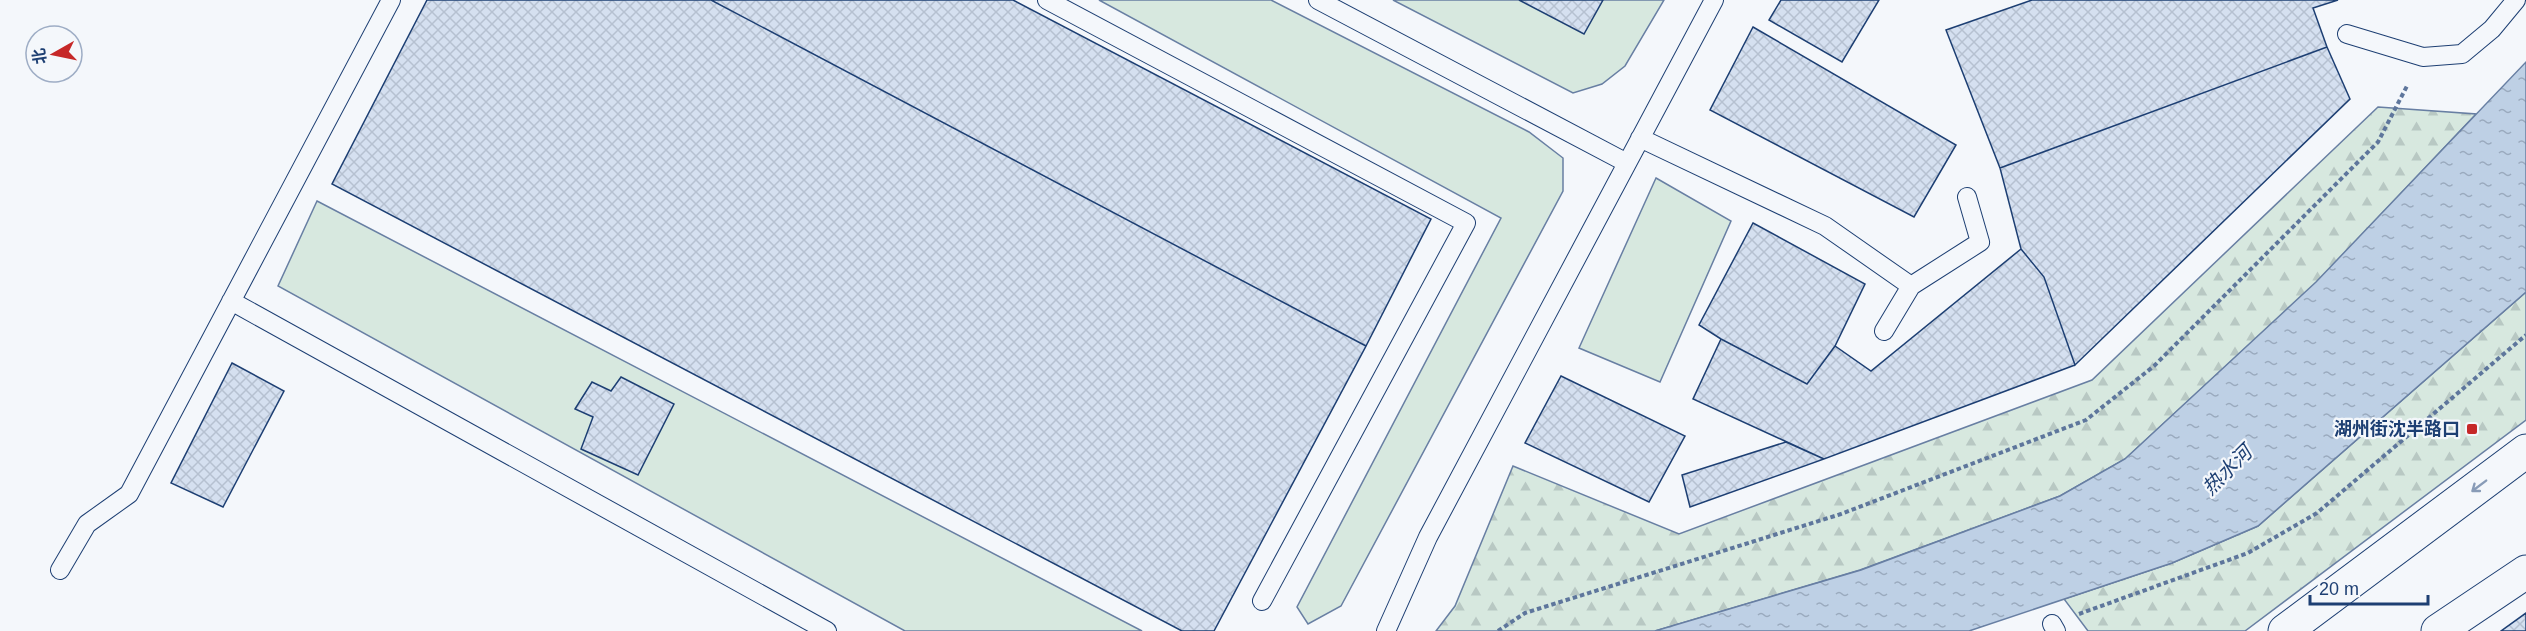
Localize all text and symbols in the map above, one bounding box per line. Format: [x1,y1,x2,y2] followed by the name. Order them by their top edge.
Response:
[24,24,84,84] north arrow
[30,47,49,66] text: 北
[2334,419,2460,439] place label: 湖州街沈半路口
[2465,422,2479,436] marker: 湖州街沈半路口
[2198,438,2259,499] water label: 热水河
[2472,479,2488,492] one-way arrow
[2310,568,2428,606] scale bar
[2319,579,2359,599] text: 20 m

